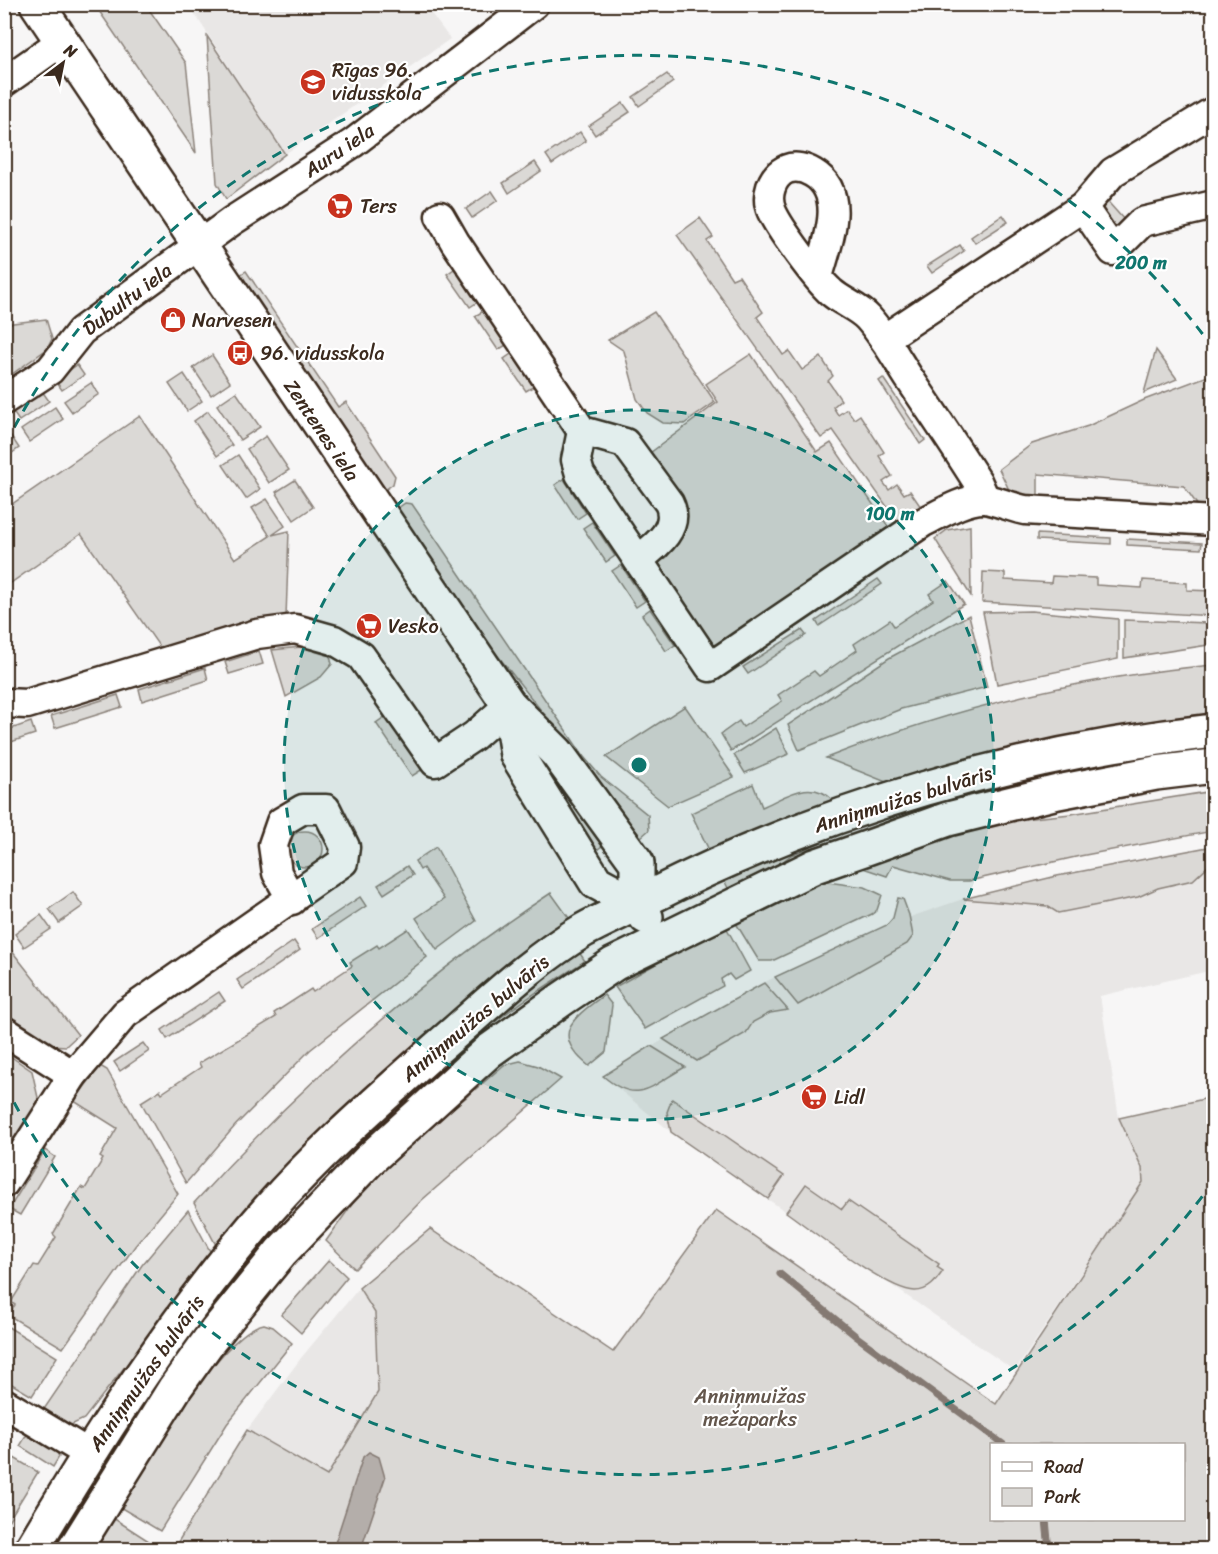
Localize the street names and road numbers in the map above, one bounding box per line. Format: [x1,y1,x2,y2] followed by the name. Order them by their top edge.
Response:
[296,113,383,188] street label: Auru iela
[75,254,180,345] street label: Dubultu iela
[274,372,369,489] street label: Zentenes iela
[809,755,997,844] street label: Anniņmuižas bulvāris
[392,945,558,1092] street label: Anniņmuižas bulvāris
[78,1287,214,1460] street label: Anniņmuižas bulvāris

